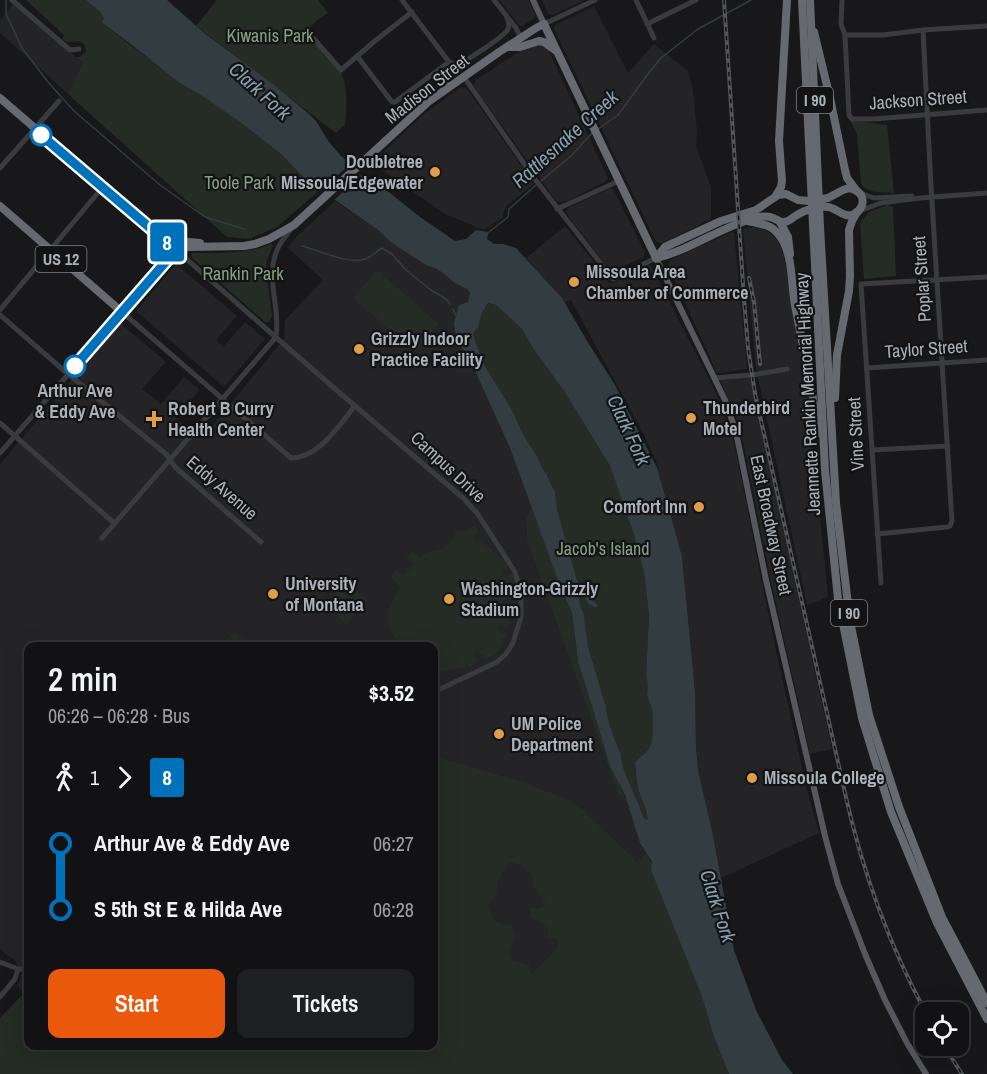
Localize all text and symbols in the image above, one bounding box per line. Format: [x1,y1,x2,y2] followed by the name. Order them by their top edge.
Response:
[227,23,314,48] park label: Kiwanis Park
[380,48,474,129] street label: Madison Street
[223,55,298,126] water label: Clark Fork
[506,83,624,194] water label: Rattlesnake Creek
[868,84,968,115] street label: Jackson Street
[797,87,833,113] road number: I 90
[30,124,52,146] unlabelled marker
[281,149,423,195] place label: Doubletree Missoula/Edgewater
[428,165,442,179] marker: Doubletree Missoula/Edgewater
[204,170,274,195] park label: Toole Park
[148,222,186,262] line badge: 8
[162,228,172,257] text: 8
[906,235,937,323] street label: Poplar Street
[36,246,86,272] road number: US 12
[586,259,748,305] place label: Missoula Area Chamber of Commerce
[202,261,284,286] park label: Rankin Park
[789,272,826,516] street label: Jeannette Rankin Memorial Highway
[567,275,581,289] marker: Missoula Area Chamber of Commerce
[371,326,483,372] place label: Grizzly Indoor Practice Facility
[884,333,968,364] street label: Taylor Street
[352,342,366,356] marker: Grizzly Indoor Practice Facility
[64,355,86,377] marker: Arthur Ave & Eddy Ave
[35,378,115,424] place label: Arthur Ave & Eddy Ave
[601,390,658,470] water label: Clark Fork
[703,395,790,441] place label: Thunderbird Motel
[168,396,275,442] place label: Robert B Curry Health Center
[841,397,870,471] street label: Vine Street
[145,410,163,428] marker: Robert B Curry Health Center
[684,411,698,425] marker: Thunderbird Motel
[405,425,491,508] street label: Campus Drive
[181,450,263,526] street label: Eddy Avenue
[744,452,799,597] street label: East Broadway Street
[603,494,687,519] place label: Comfort Inn
[692,500,706,514] marker: Comfort Inn
[556,536,650,561] park label: Jacob's Island
[285,571,365,617] place label: University of Montana
[461,576,599,622] place label: Washington-Grizzly Stadium
[266,587,280,601] marker: University of Montana
[442,592,456,606] marker: Washington-Grizzly Stadium
[831,600,867,626] road number: I 90
[48,657,118,701] text: 2 min
[369,678,414,708] text: $3.52
[48,702,190,729] text: 06:26 – 06:28 · Bus
[511,711,593,757] place label: UM Police Department
[492,727,506,741] marker: UM Police Department
[48,761,81,794] icon: walk
[108,761,141,794] icon: forward
[162,763,172,792] text: 8
[90,764,99,791] text: 1
[764,765,885,790] place label: Missoula College
[745,771,759,785] marker: Missoula College
[94,828,290,858] text: Arthur Ave & Eddy Ave
[373,830,414,857] text: 06:27
[694,866,743,946] water label: Clark Fork
[94,894,282,924] text: S 5th St E & Hilda Ave
[373,896,414,923] text: 06:28
[48,969,225,1038] button: Start
[237,969,414,1038] button: Tickets
[915,1002,969,1056] map controls
[915,1002,969,1056] button: locate

